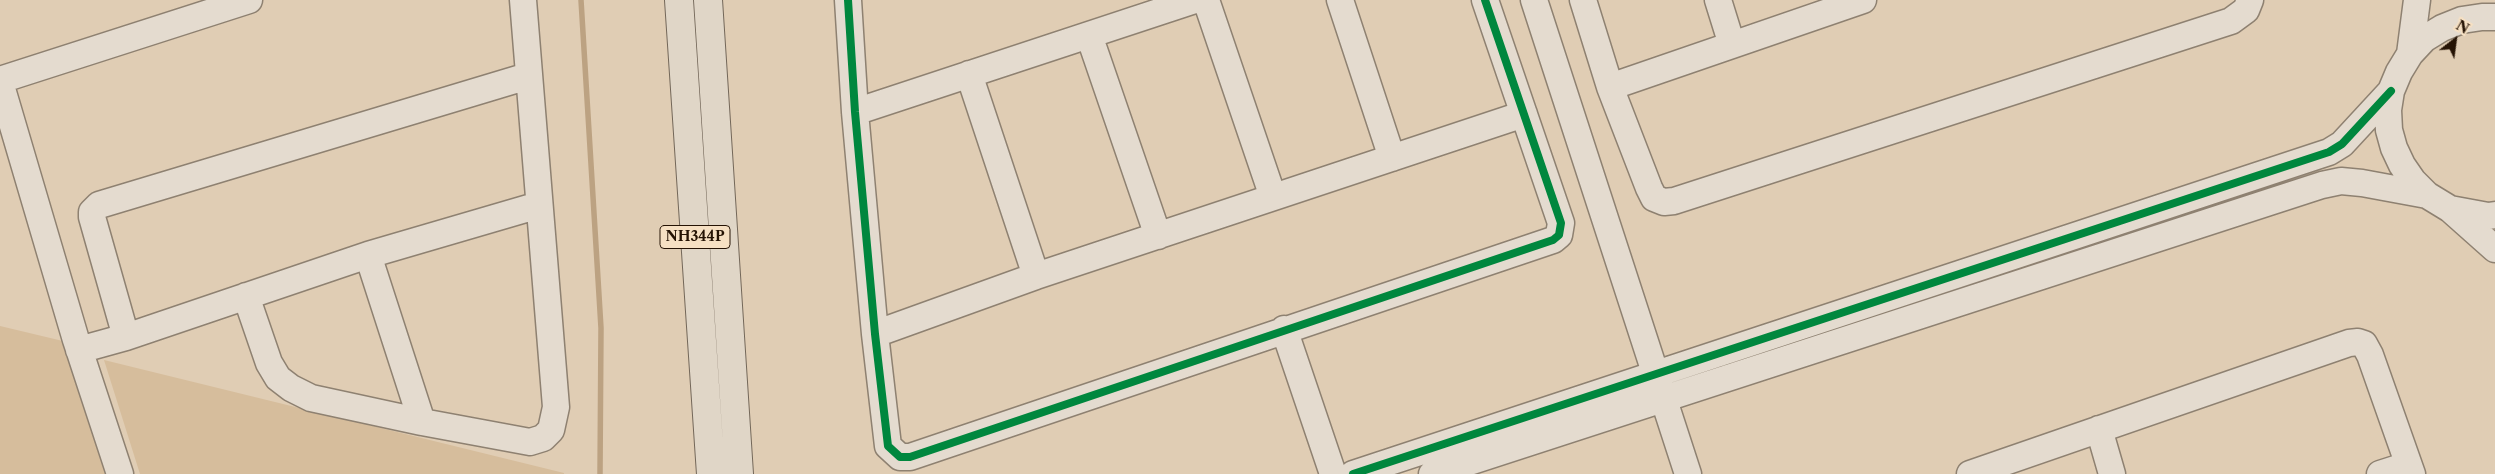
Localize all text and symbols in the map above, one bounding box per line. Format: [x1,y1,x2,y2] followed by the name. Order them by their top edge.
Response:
[2430,15,2480,65] north arrow
[2453,16,2472,38] text: N
[660,226,730,248] road number: NH344P

